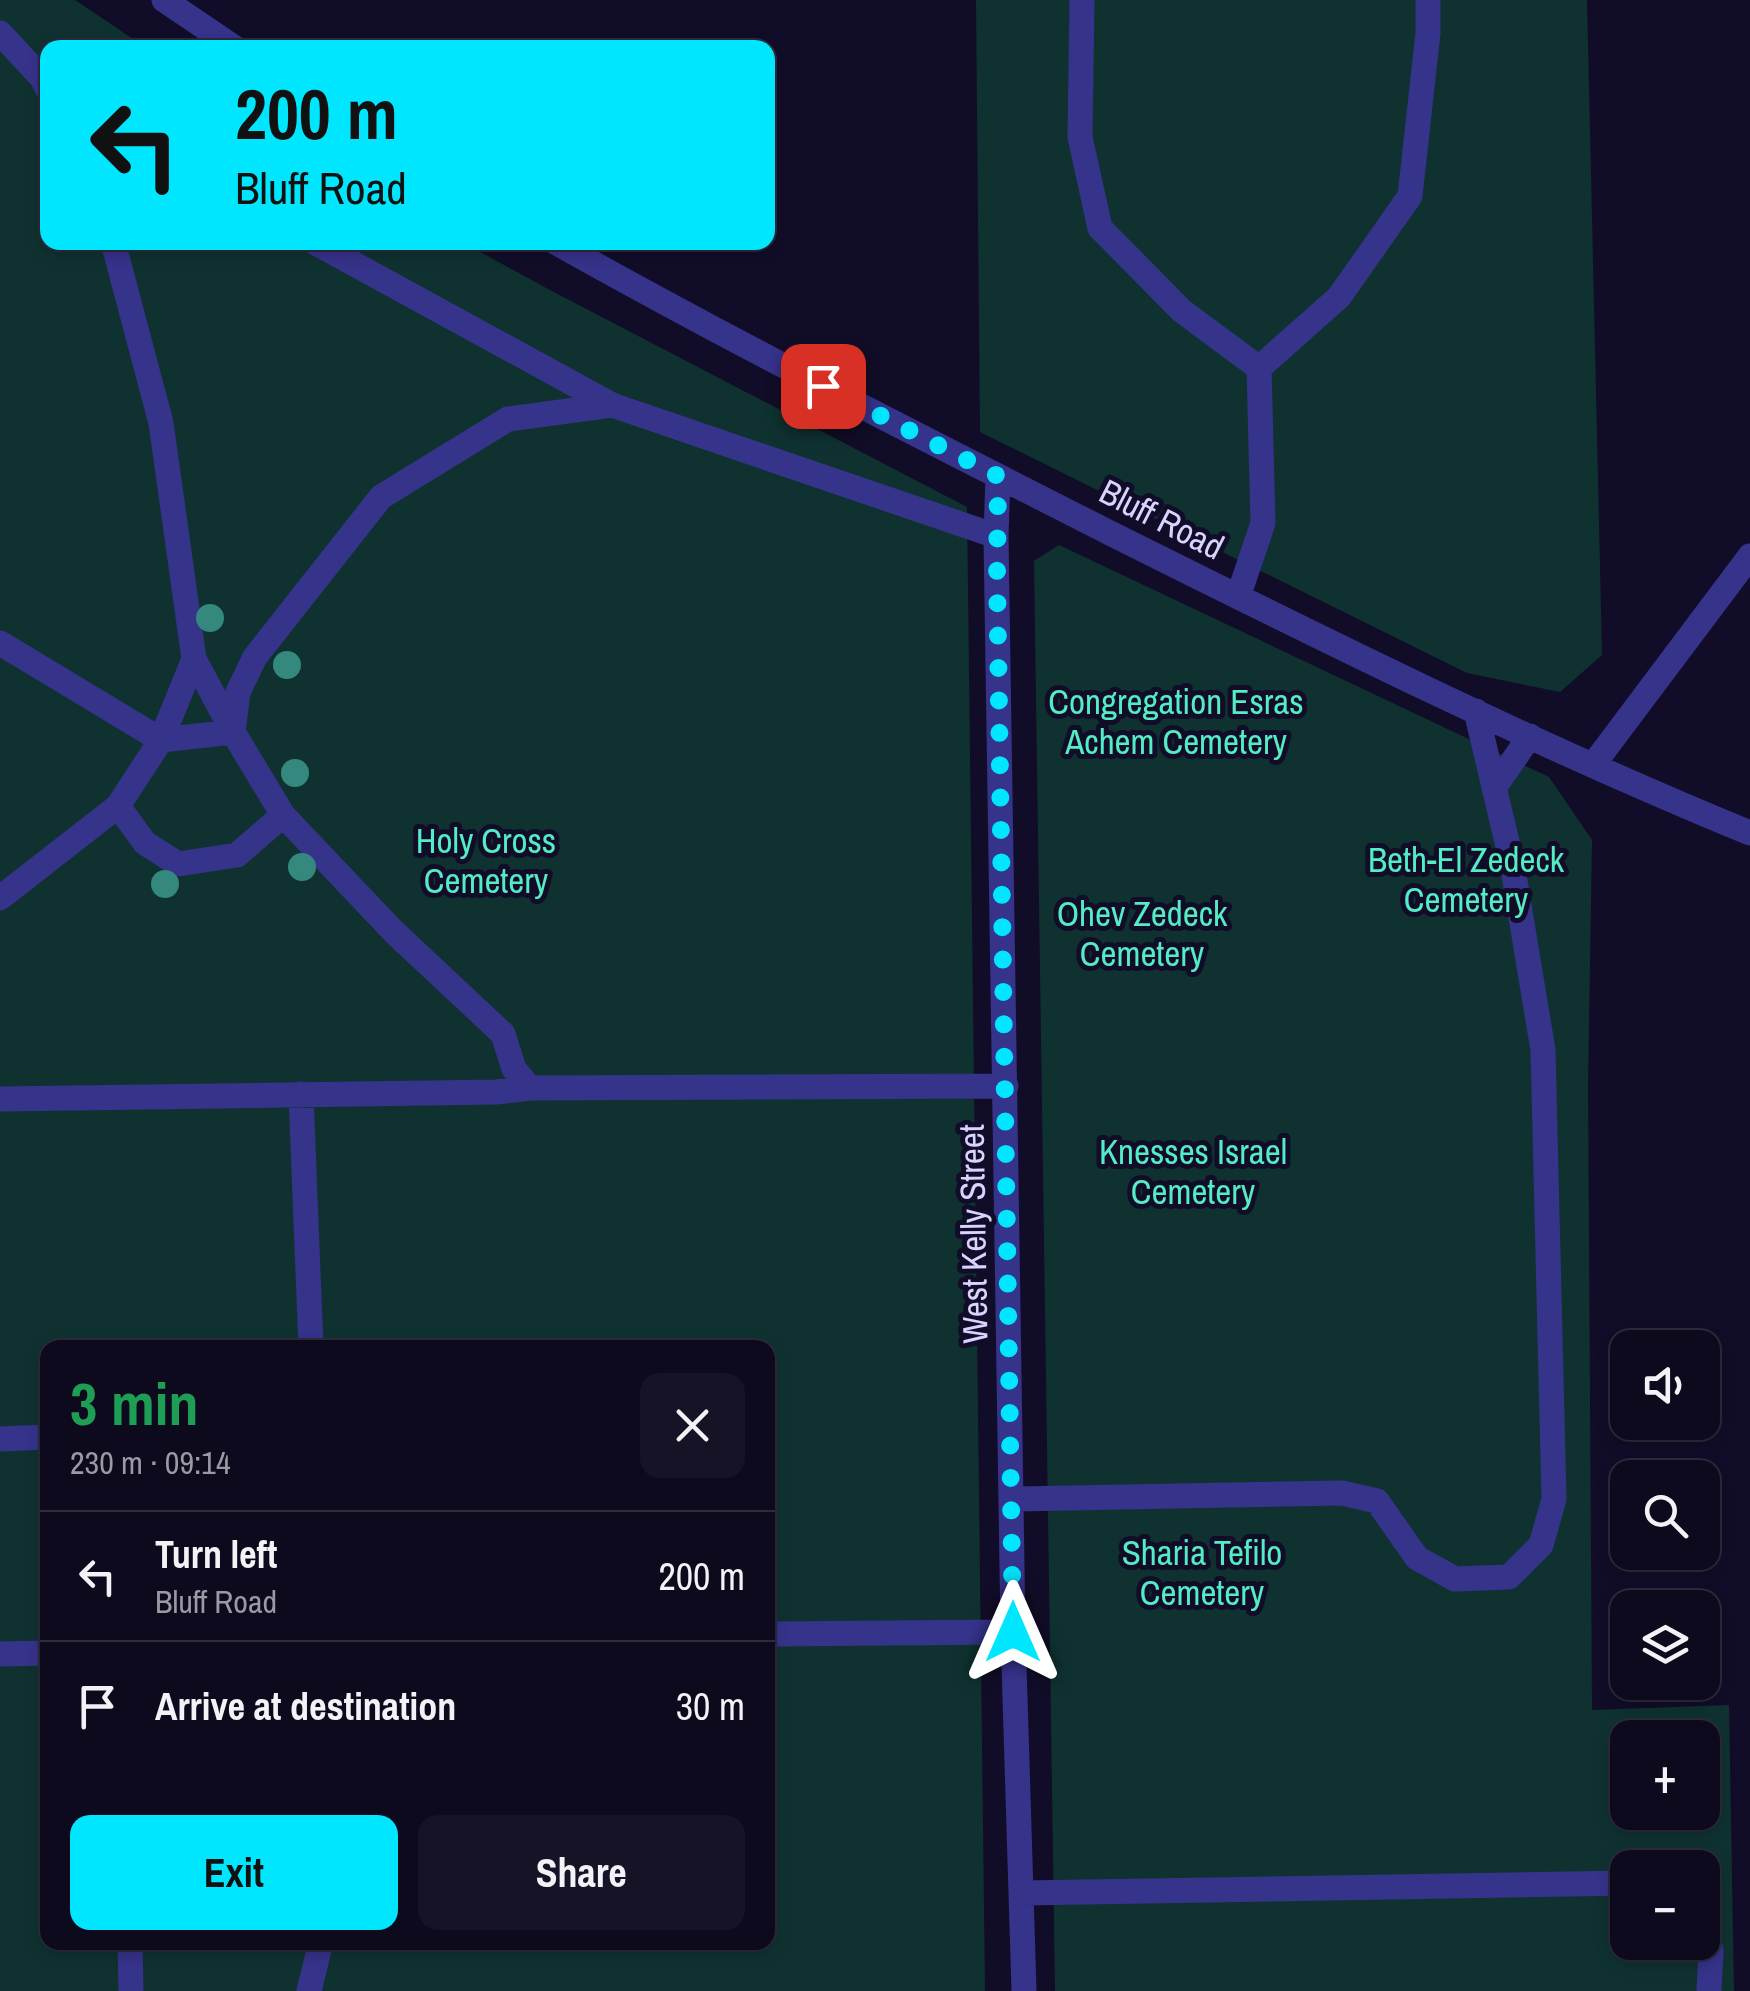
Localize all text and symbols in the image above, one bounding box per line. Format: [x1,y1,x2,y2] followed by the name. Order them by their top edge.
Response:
[235,67,398,161] text: 200 m
[70,80,200,210] icon: left
[235,157,407,218] text: Bluff Road
[781,344,866,429] pin
[796,359,851,414] icon: arrive
[1092,468,1232,570] street label: Bluff Road
[1048,678,1304,765] park label: Congregation Esras Achem Cemetery
[416,817,556,904] park label: Holy Cross Cemetery
[1368,836,1565,923] park label: Beth-El Zedeck Cemetery
[1057,890,1228,977] park label: Ohev Zedeck Cemetery
[948,1124,998,1344] street label: West Kelly Street
[1099,1128,1287,1215] park label: Knesses Israel Cemetery
[1610,1330,1720,1960] map controls
[1610,1330,1720,1440] button: sound
[70,1363,199,1444] text: 3 min
[640,1373,745,1478] button: close
[70,1441,230,1484] text: 230 m · 09:14
[1610,1460,1720,1570] button: search
[155,1529,277,1580] text: Turn left
[1122,1529,1282,1616] park label: Sharia Tefilo Cemetery
[70,1549,125,1604] icon: left
[658,1551,745,1602] text: 200 m
[155,1580,277,1623] text: Bluff Road
[961,1580,1065,1684] position arrow
[1610,1590,1720,1700] button: layers
[70,1679,125,1734] icon: arrive
[155,1681,456,1732] text: Arrive at destination
[676,1681,745,1732] text: 30 m
[1610,1720,1720,1830] button: +
[70,1815,398,1930] button: Exit
[418,1815,745,1930] button: Share
[1610,1850,1720,1960] button: −

